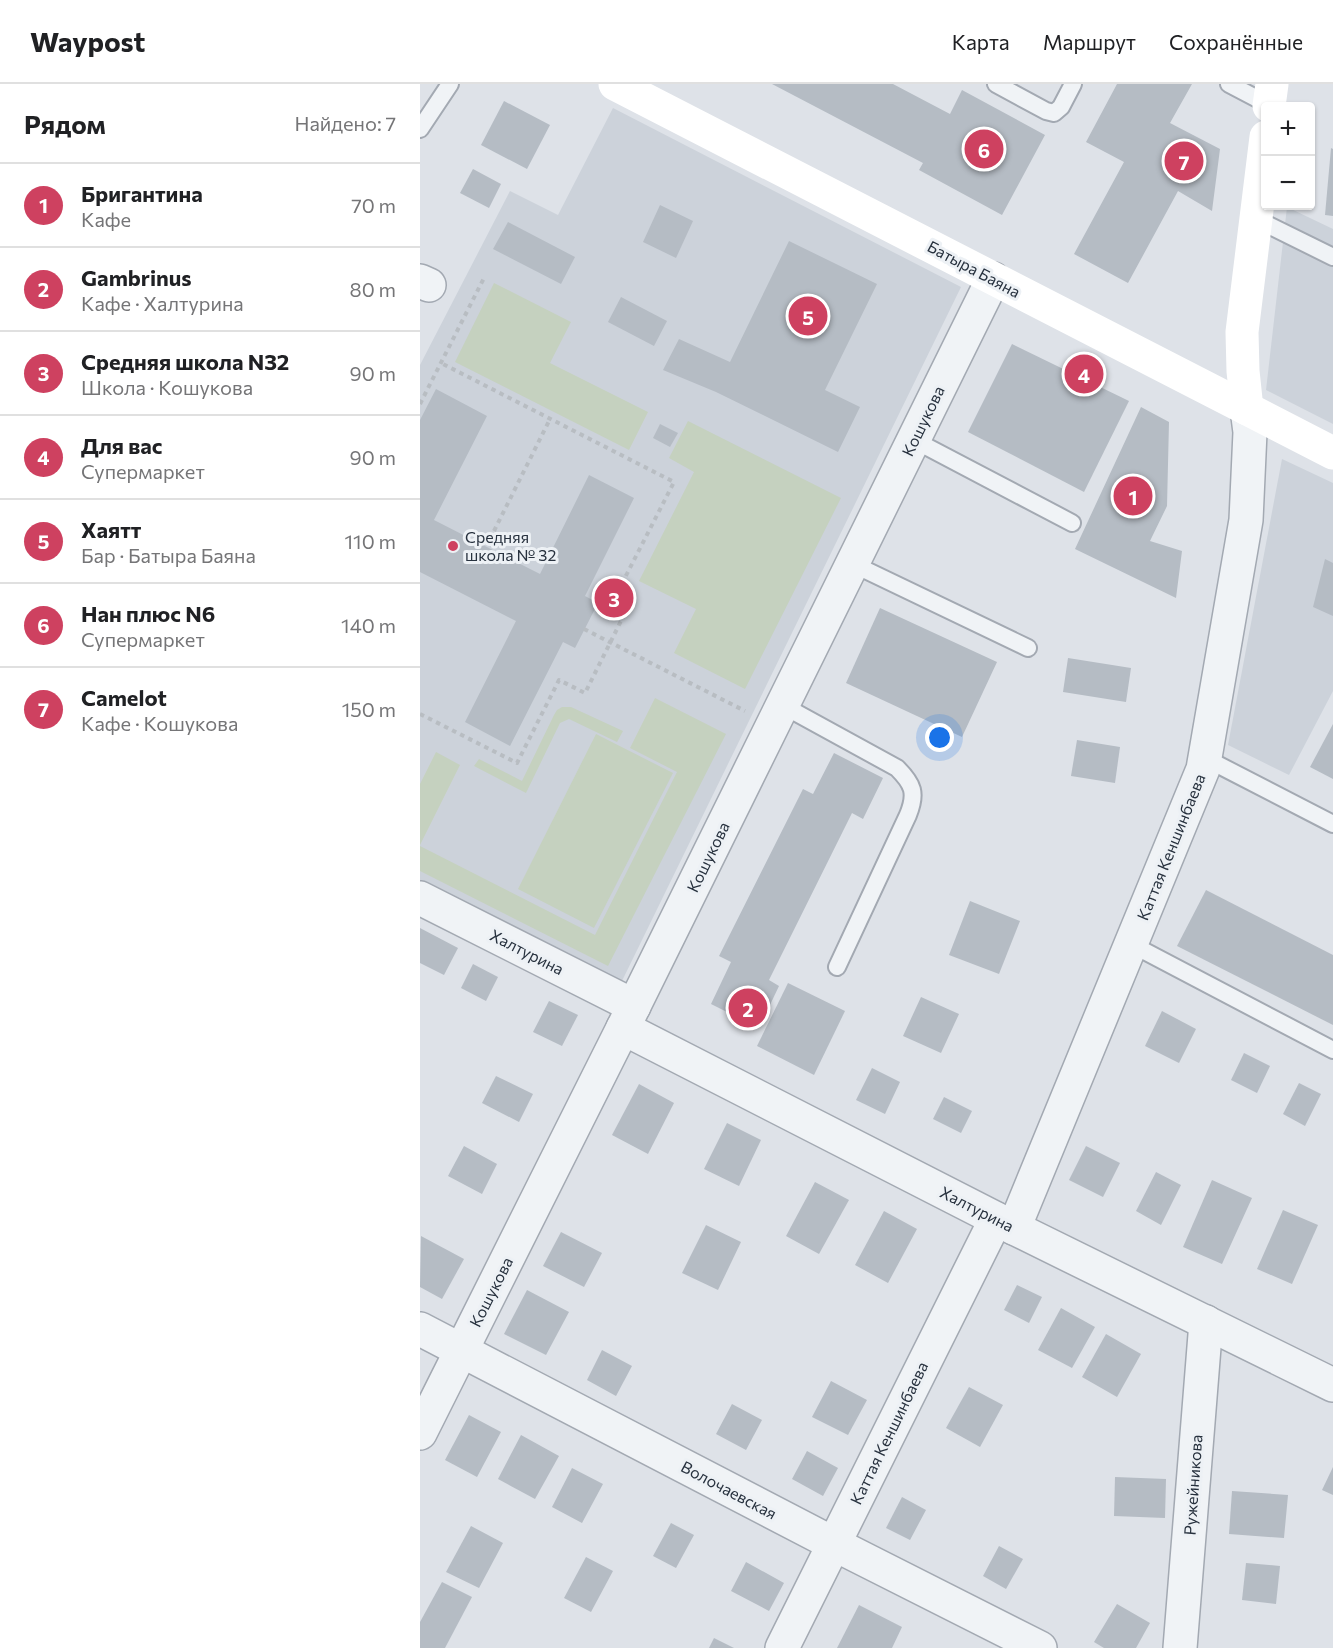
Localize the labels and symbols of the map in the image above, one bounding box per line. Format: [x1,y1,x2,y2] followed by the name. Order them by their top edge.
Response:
[964,126,1004,172] pin: 6
[1164,138,1203,184] pin: 7
[925,236,1024,301] street label: Батыра Баяна
[788,294,828,338] pin: 5
[1064,352,1104,396] pin: 4
[897,383,948,459] street label: Кошукова
[1114,474,1152,518] pin: 1
[465,527,556,564] place label: Средняя школа № 32
[446,539,460,553] marker: Средняя школа № 32
[594,576,634,620] pin: 3
[925,723,954,752] your location
[1132,771,1209,923] street label: Каттая Кеншинбаева
[682,819,733,895] street label: Кошукова
[487,925,567,978] street label: Халтурина
[728,986,768,1030] pin: 2
[937,1182,1017,1235] street label: Халтурина
[465,1254,516,1330] street label: Кошукова
[846,1358,931,1507] street label: Каттая Кеншинбаева
[1179,1434,1206,1536] street label: Ружейникова
[678,1456,780,1523] street label: Волочаевская

